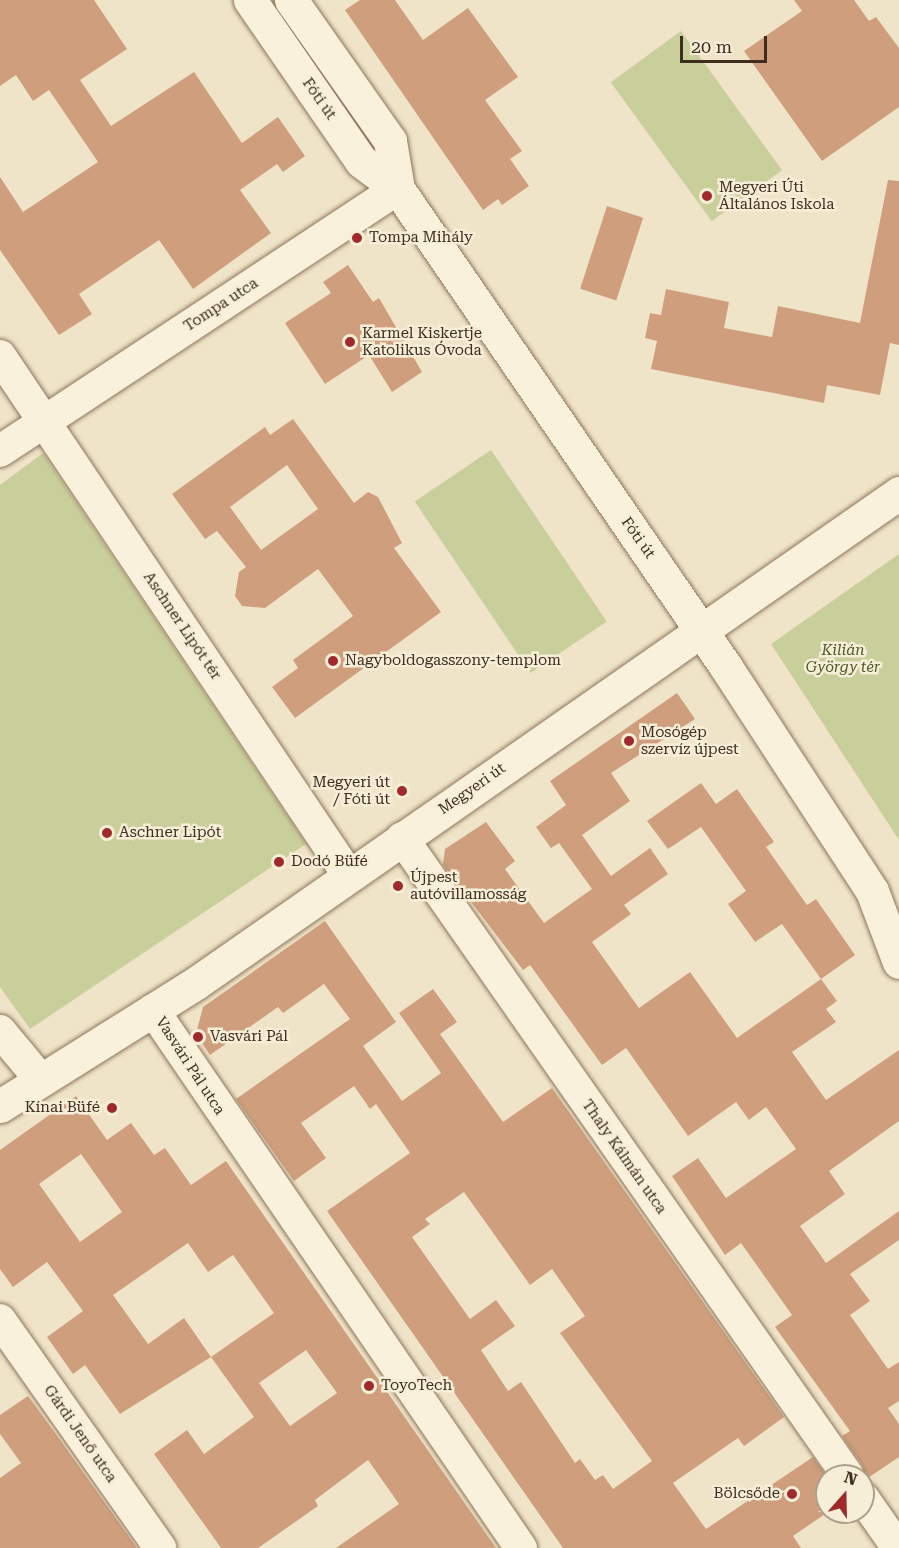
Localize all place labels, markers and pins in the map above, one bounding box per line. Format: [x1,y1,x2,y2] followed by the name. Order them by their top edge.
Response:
[719,178,834,213] place label: Megyeri Úti Általános Iskola
[700,189,714,203] marker: Megyeri Úti Általános Iskola
[369,229,473,247] place label: Tompa Mihály
[350,231,364,245] marker: Tompa Mihály
[362,324,482,359] place label: Karmel Kiskertje Katolikus Óvoda
[343,335,357,349] marker: Karmel Kiskertje Katolikus Óvoda
[345,652,561,670] place label: Nagyboldogasszony-templom
[326,654,340,668] marker: Nagyboldogasszony-templom
[641,723,739,758] place label: Mosógép szervíz újpest
[622,734,636,748] marker: Mosógép szervíz újpest
[313,773,390,808] place label: Megyeri út / Fóti út
[395,784,409,798] marker: Megyeri út / Fóti út
[119,824,221,842] place label: Aschner Lipót
[100,826,114,840] marker: Aschner Lipót
[291,853,368,871] place label: Dodó Büfé
[272,855,286,869] marker: Dodó Büfé
[410,868,526,903] place label: Újpest autóvillamosság
[391,879,405,893] marker: Újpest autóvillamosság
[210,1028,288,1046] place label: Vasvári Pál
[191,1030,205,1044] marker: Vasvári Pál
[25,1099,100,1117] place label: Kínai Büfé
[105,1101,119,1115] marker: Kínai Büfé
[381,1377,452,1395] place label: ToyoTech
[362,1379,376,1393] marker: ToyoTech
[713,1485,780,1503] place label: Bölcsőde
[785,1487,799,1501] marker: Bölcsőde

